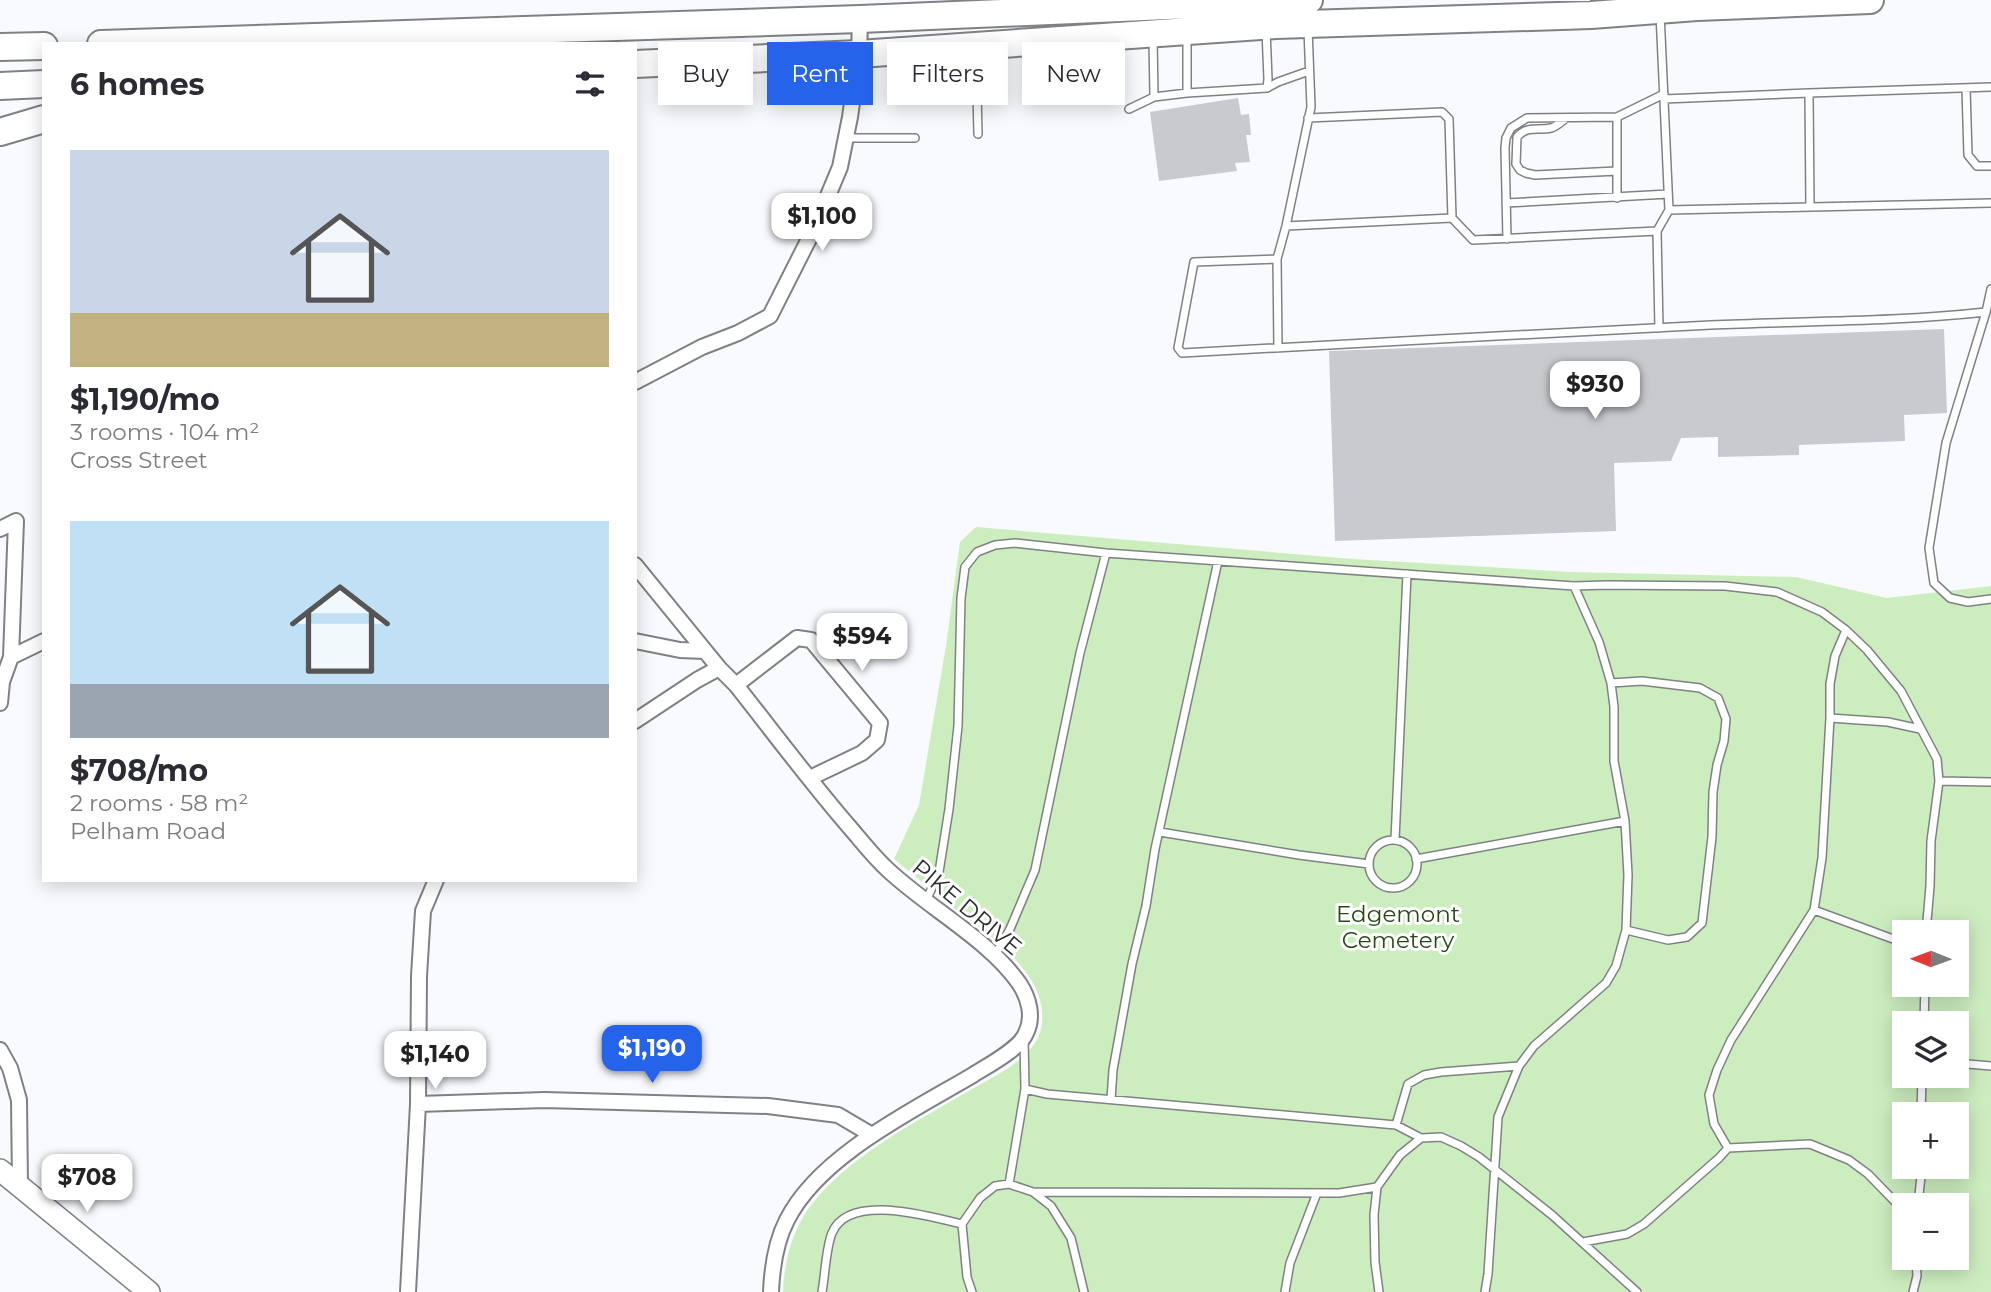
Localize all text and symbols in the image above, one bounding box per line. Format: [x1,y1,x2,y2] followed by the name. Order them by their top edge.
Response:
[658,42,753,105] chip: Buy
[767,42,873,105] chip: Rent
[887,42,1008,105] chip: Filters
[1022,42,1125,105] chip: New
[571,65,609,103] icon: filters
[70,66,205,103] text: 6 homes
[765,194,879,253] pin: $1,100
[277,195,403,321] icon: home
[787,202,857,230] text: $1,100
[1554,362,1636,421] pin: $930
[1566,370,1624,398] text: $930
[70,381,220,418] text: $1,190/mo
[70,418,259,446] text: 3 rooms · 104 m²
[70,446,208,474] text: Cross Street
[277,566,403,692] icon: home
[821,614,903,673] pin: $594
[833,622,891,650] text: $594
[70,752,208,789] text: $708/mo
[70,789,248,817] text: 2 rooms · 58 m²
[70,817,226,845] text: Pelham Road
[907,853,1027,961] street label: PIKE DRIVE
[1336,900,1460,954] park label: Edgemont Cemetery
[1892,920,1969,998] north arrow
[1892,920,1969,1270] map controls
[1892,1011,1969,1088] button: layers
[595,1026,709,1085] pin: $1,190
[378,1032,492,1091] pin: $1,140
[618,1034,686,1062] text: $1,190
[400,1040,470,1068] text: $1,140
[1892,1102,1969,1179] button: +
[46,1154,128,1214] pin: $708
[57,1163,117,1191] text: $708
[1892,1193,1969,1270] button: −

